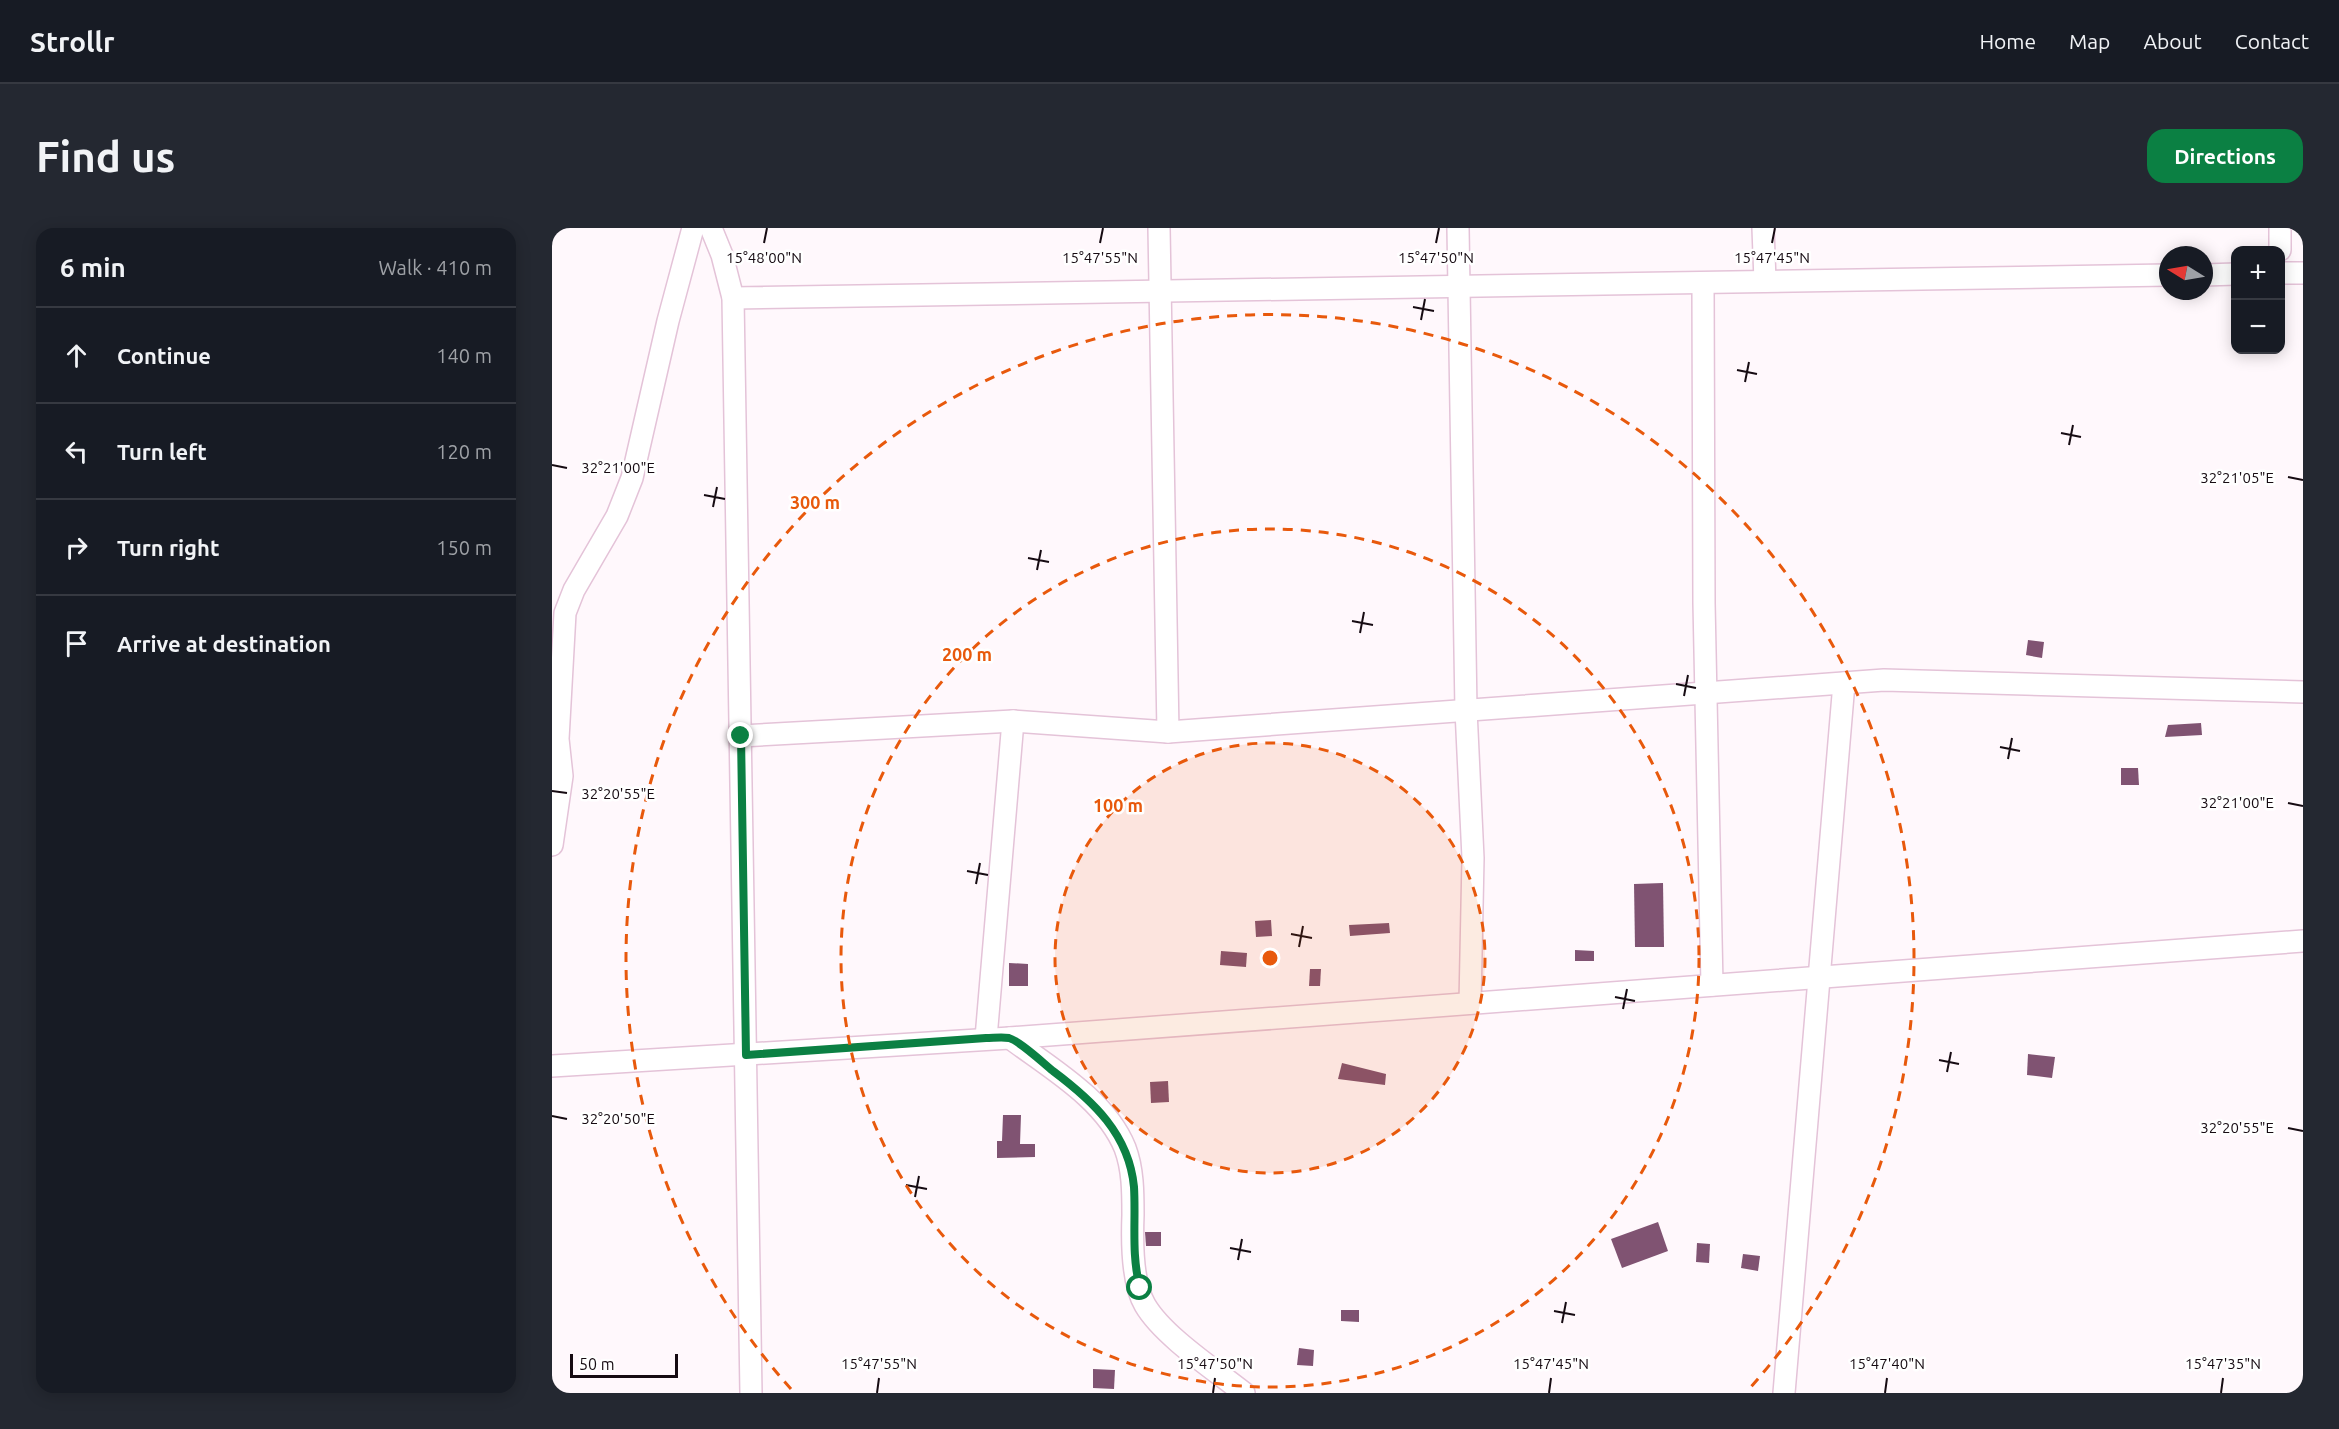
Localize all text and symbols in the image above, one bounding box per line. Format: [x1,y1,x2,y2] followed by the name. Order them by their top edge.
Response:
[30,26,115,57] text: Strollr
[1979,29,2036,53] text: Home
[2069,29,2110,53] text: Map
[2143,29,2202,53] text: About
[2235,29,2309,53] text: Contact
[2147,129,2303,183] button: Directions
[36,133,175,180] text: Find us
[2159,246,2213,300] north arrow
[2231,246,2285,354] map controls
[2231,246,2285,300] button: +
[726,249,802,266] text: 15°48'00"N
[1062,249,1138,266] text: 15°47'55"N
[1398,249,1474,266] text: 15°47'50"N
[1734,249,1810,266] text: 15°47'45"N
[60,253,126,282] text: 6 min
[379,256,492,279] text: Walk · 410 m
[2231,300,2285,354] button: −
[60,339,93,372] icon: ahead
[117,343,211,368] text: Continue
[436,344,492,367] text: 140 m
[60,435,93,468] icon: left
[117,439,207,464] text: Turn left
[436,440,492,463] text: 120 m
[581,459,655,476] text: 32°21'00"E
[2200,469,2274,486] text: 32°21'05"E
[790,492,840,512] text: 300 m
[60,531,93,564] icon: right
[117,535,219,560] text: Turn right
[436,536,492,559] text: 150 m
[60,627,93,660] icon: arrive
[117,631,331,656] text: Arrive at destination
[942,644,992,664] text: 200 m
[727,722,753,748] route end
[581,785,655,802] text: 32°20'55"E
[2200,794,2274,811] text: 32°21'00"E
[1093,795,1143,815] text: 100 m
[1260,948,1280,968] centre of rings
[581,1110,655,1127] text: 32°20'50"E
[2200,1119,2274,1136] text: 32°20'55"E
[1126,1274,1152,1300] route start
[570,1351,678,1378] scale bar
[579,1355,615,1373] text: 50 m
[841,1355,917,1372] text: 15°47'55"N
[1177,1355,1253,1372] text: 15°47'50"N
[1513,1355,1589,1372] text: 15°47'45"N
[1849,1355,1925,1372] text: 15°47'40"N
[2185,1355,2261,1372] text: 15°47'35"N

